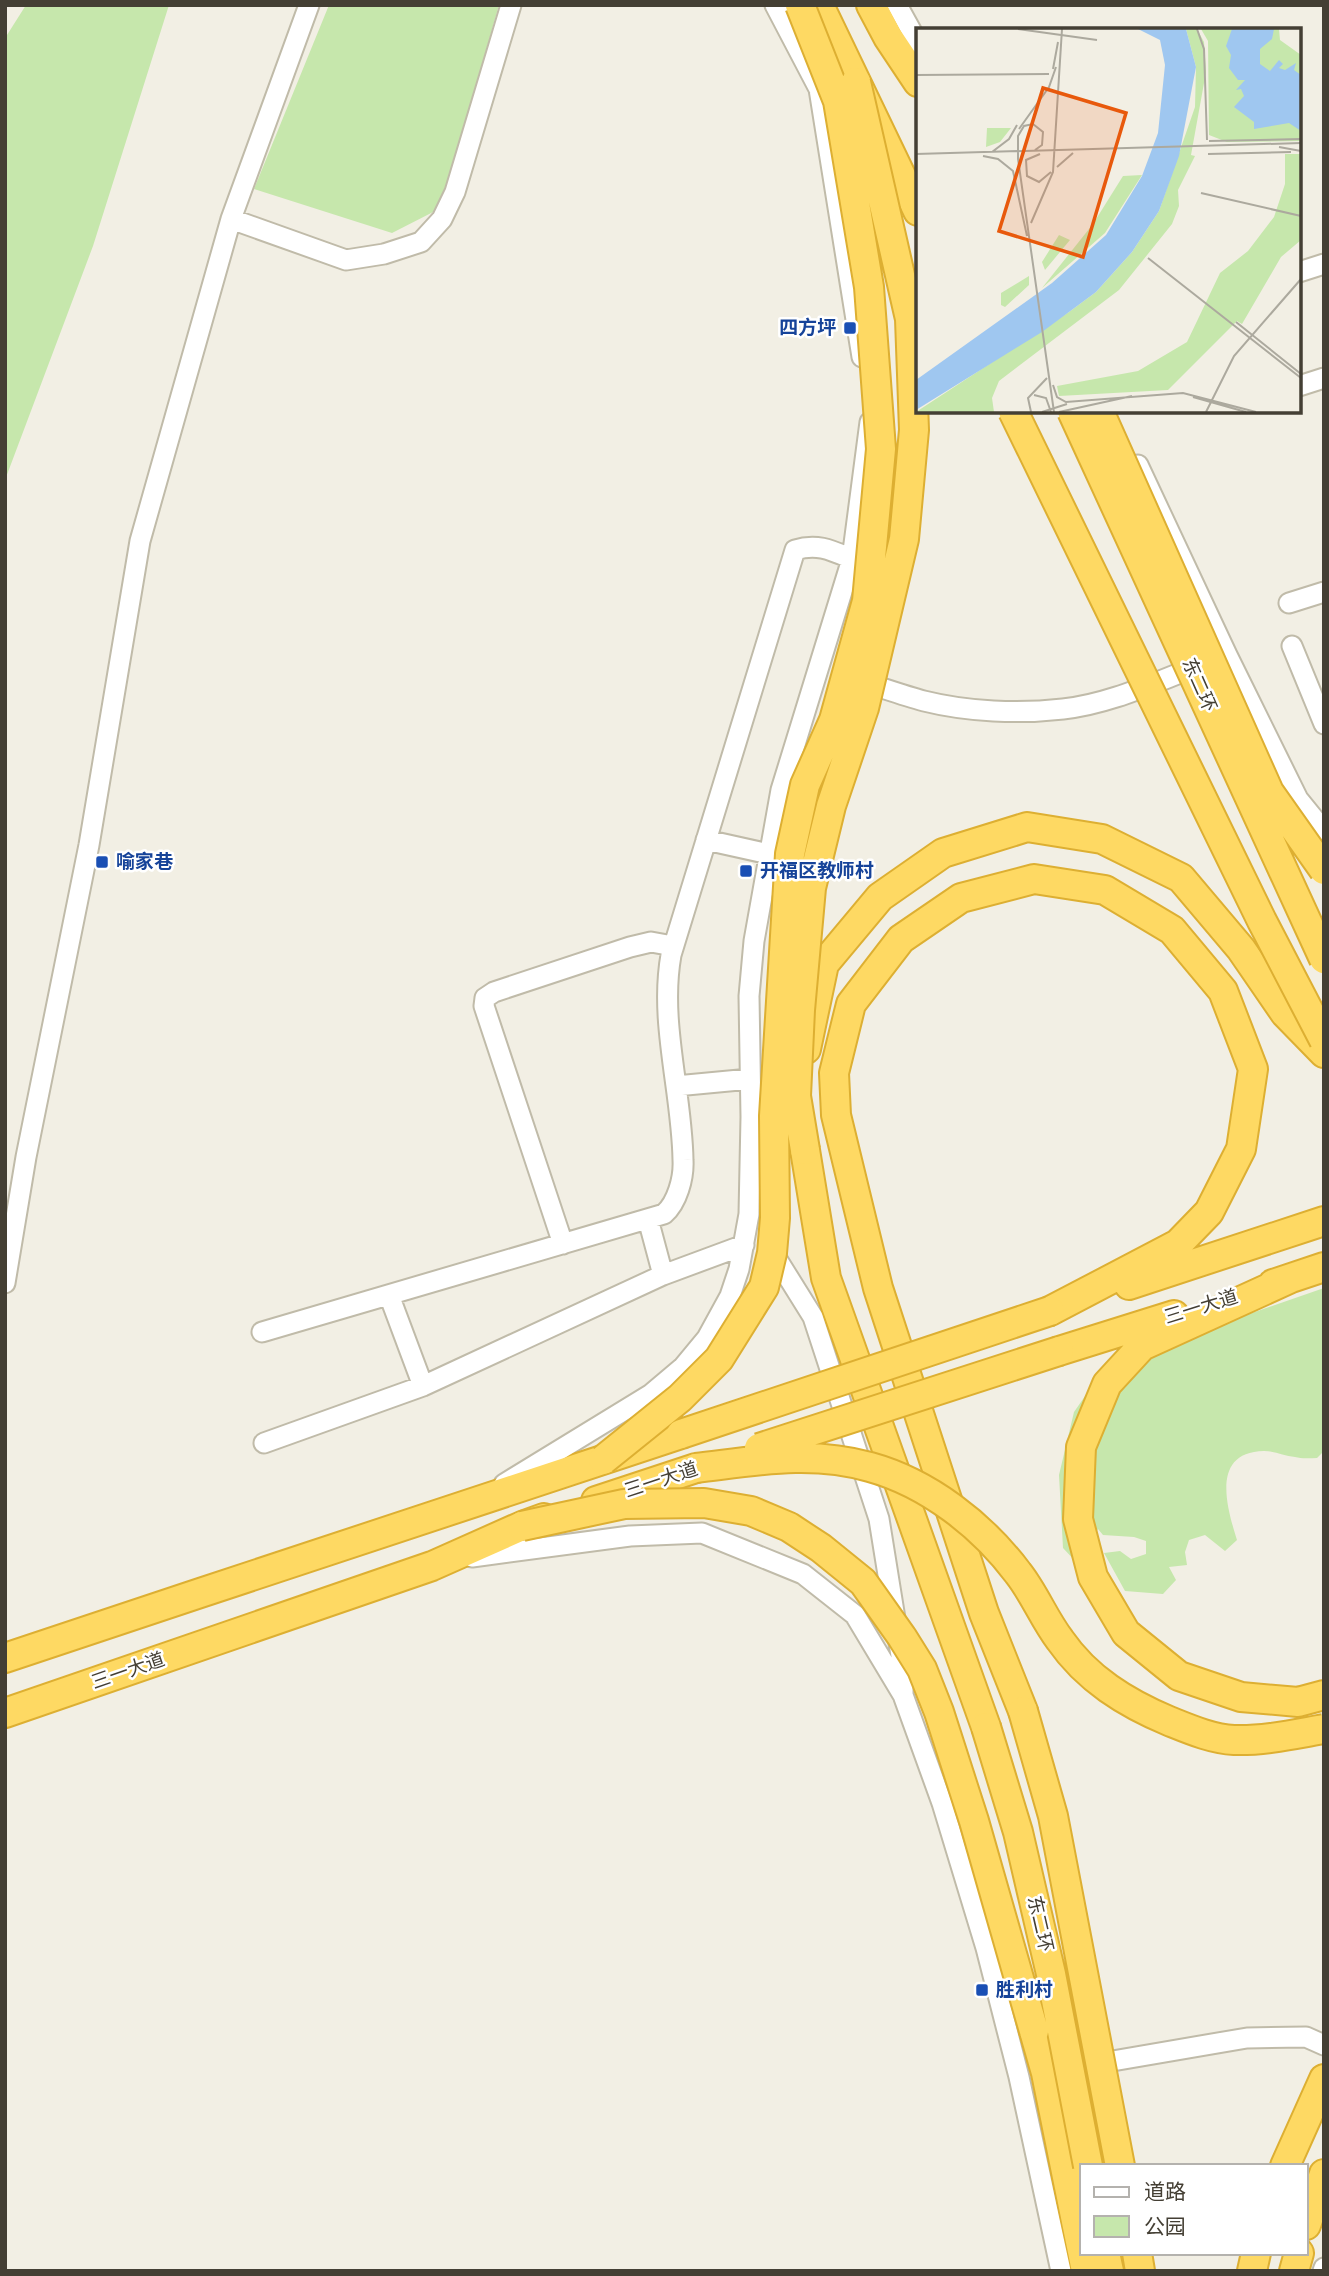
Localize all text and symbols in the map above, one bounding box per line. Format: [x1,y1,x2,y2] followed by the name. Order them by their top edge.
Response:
[916,28,1301,413] inset map
[779,317,836,339] place label: 四方坪
[842,320,858,336] marker: 四方坪
[1177,654,1221,716] street label: 东二环
[116,851,174,873] place label: 喻家巷
[94,854,110,870] marker: 喻家巷
[760,860,874,882] place label: 开福区教师村
[738,863,754,879] marker: 开福区教师村
[1161,1285,1241,1329] street label: 三一大道
[621,1458,701,1502] street label: 三一大道
[88,1648,168,1694] street label: 三一大道
[1023,1894,1057,1954] street label: 东二环
[996,1979,1053,2001] place label: 胜利村
[974,1982,990,1998] marker: 胜利村
[1080,2164,1308,2255] legend
[1144,2180,1186,2205] text: 道路
[1144,2215,1186,2240] text: 公园

